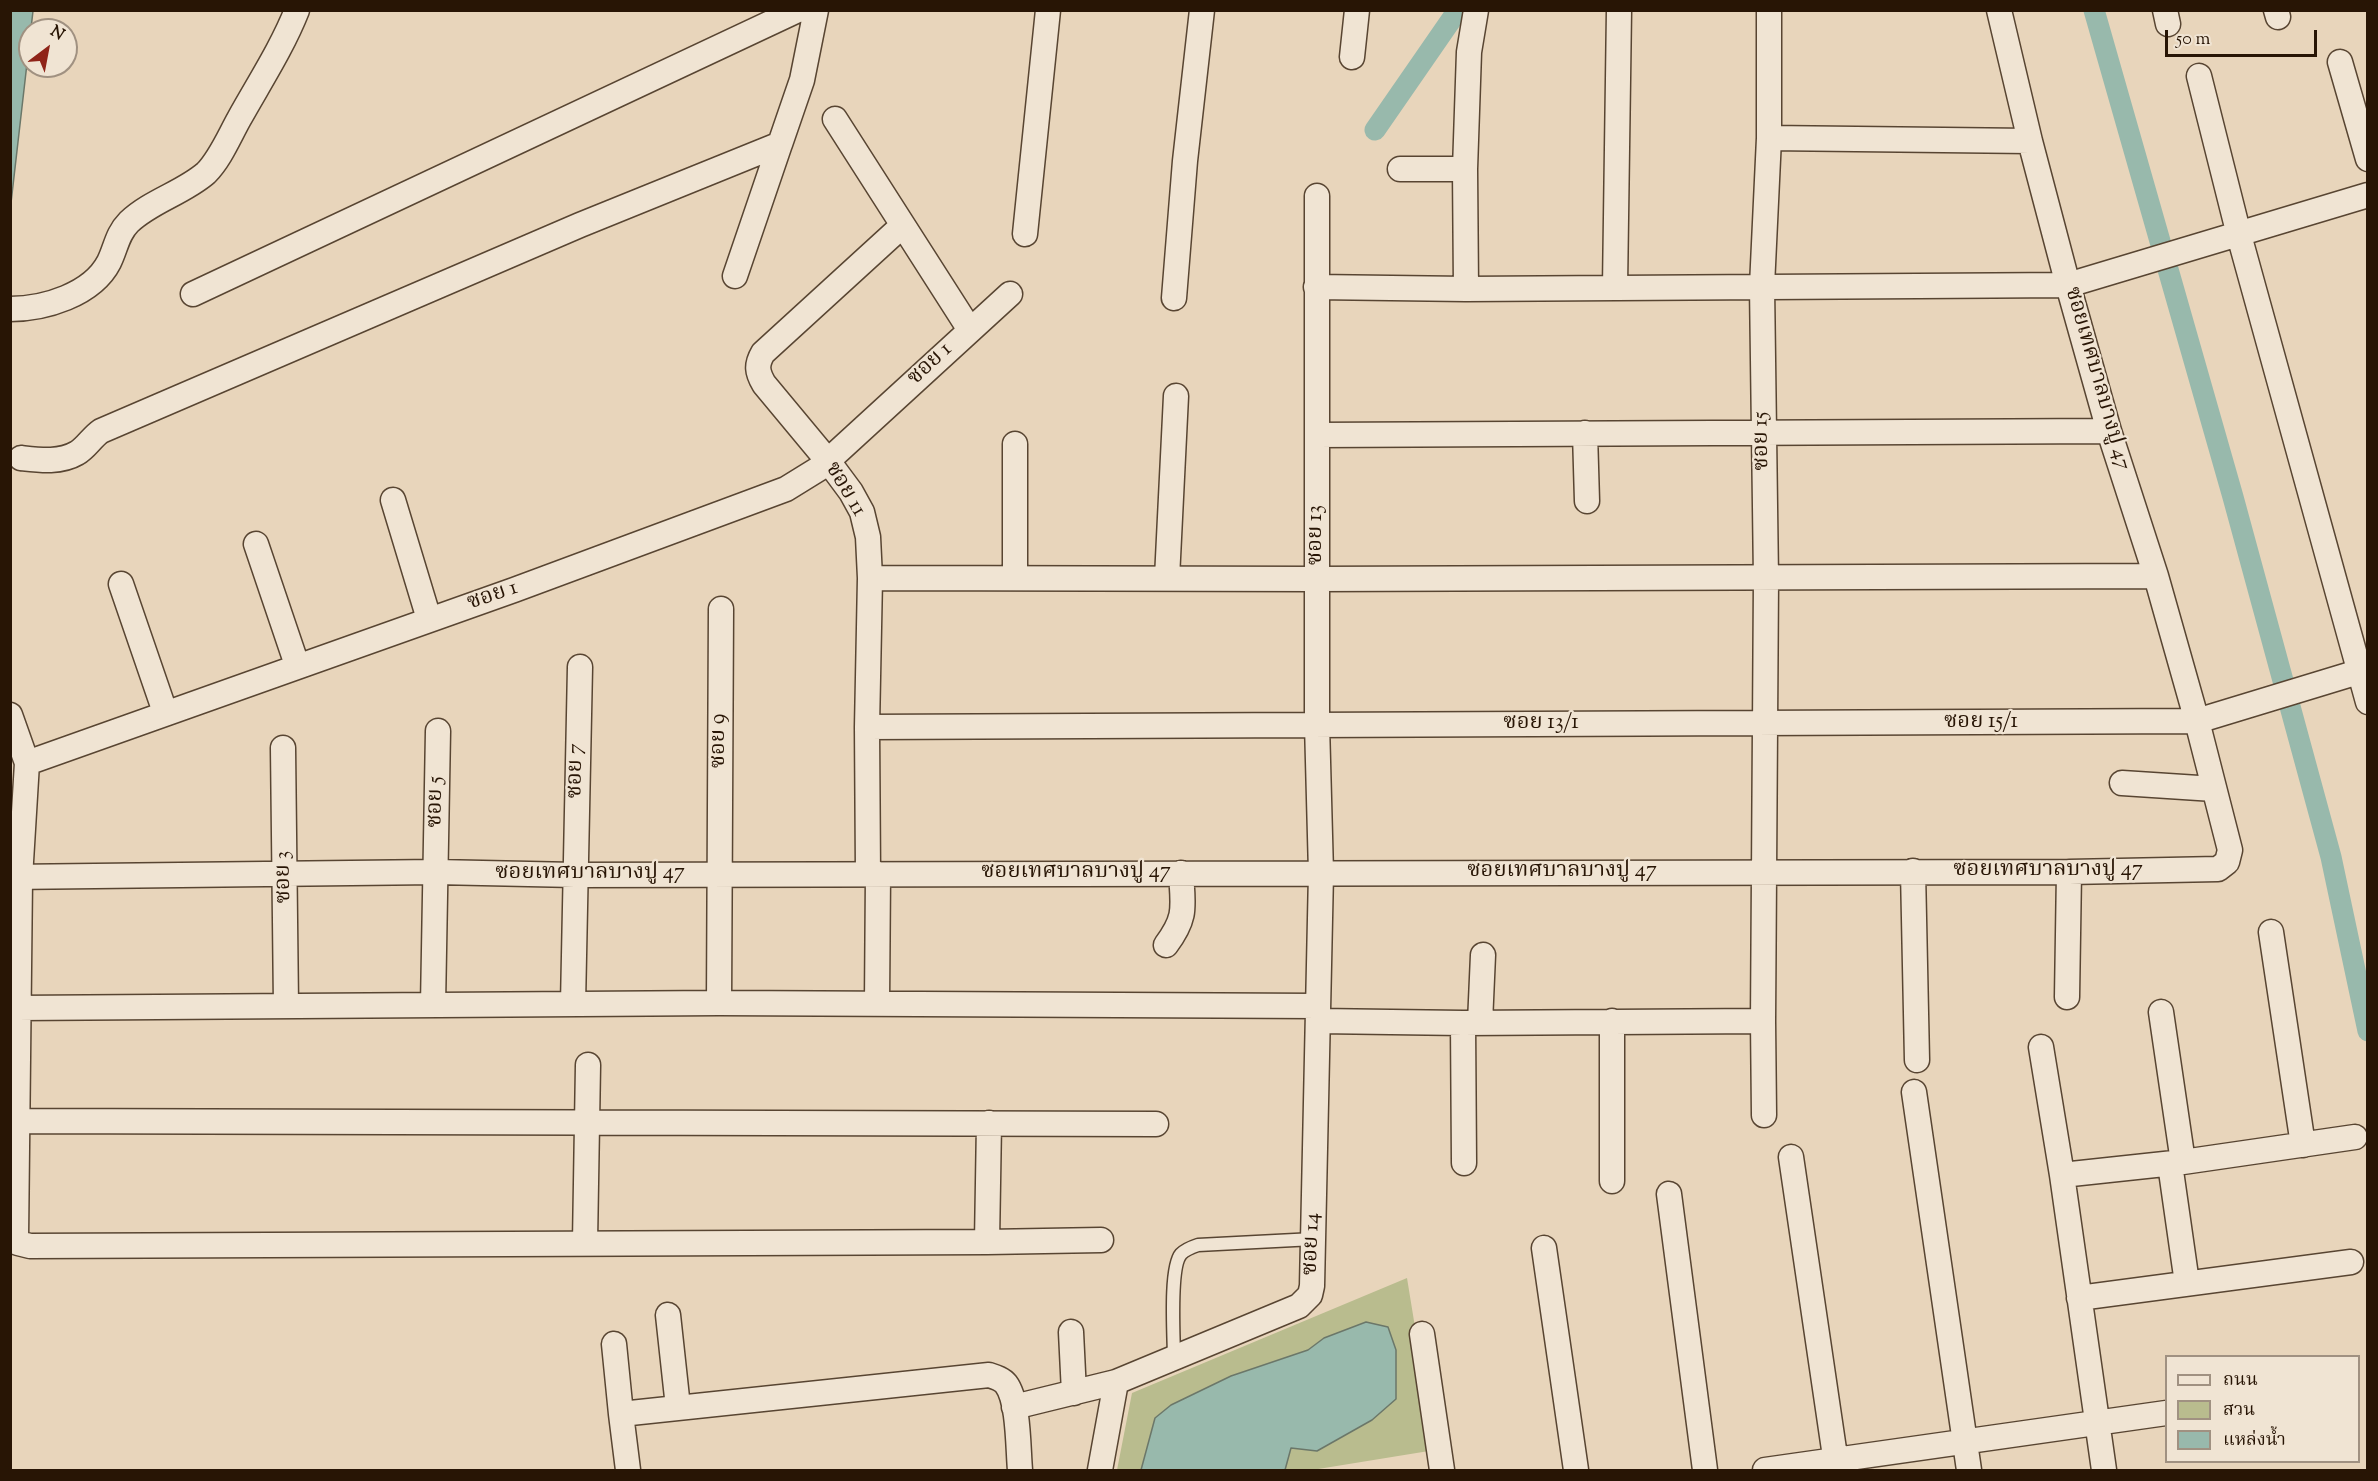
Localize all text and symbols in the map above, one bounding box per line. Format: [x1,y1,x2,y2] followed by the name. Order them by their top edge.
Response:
[18,18,78,78] north arrow
[2168,18,2320,56] scale bar
[45,21,68,47] text: N
[2176,27,2210,53] text: 50 m
[2057,284,2135,474] street label: ซอยเทศบาลบางปู 47
[903,338,959,392] street label: ซอย 1
[1749,411,1777,471] street label: ซอย 15
[818,458,870,522] street label: ซอย 11
[1304,505,1330,565] street label: ซอย 13
[464,576,522,618] street label: ซอย 1
[1944,710,2018,736] street label: ซอย 15/1
[1503,711,1579,737] street label: ซอย 13/1
[707,714,733,768] street label: ซอย 9
[563,743,591,799] street label: ซอย 7
[423,776,451,828] street label: ซอย 5
[271,850,299,904] street label: ซอย 3
[1953,858,2143,884] street label: ซอยเทศบาลบางปู 47
[1467,859,1657,885] street label: ซอยเทศบาลบางปู 47
[981,860,1171,886] street label: ซอยเทศบาลบางปู 47
[495,861,685,887] street label: ซอยเทศบาลบางปู 47
[1299,1212,1327,1276] street label: ซอย 14
[2165,1355,2360,1463] legend
[2223,1368,2258,1394] text: ถนน
[2223,1398,2255,1424] text: สวน
[2223,1428,2286,1454] text: แหล่งน้ำ

